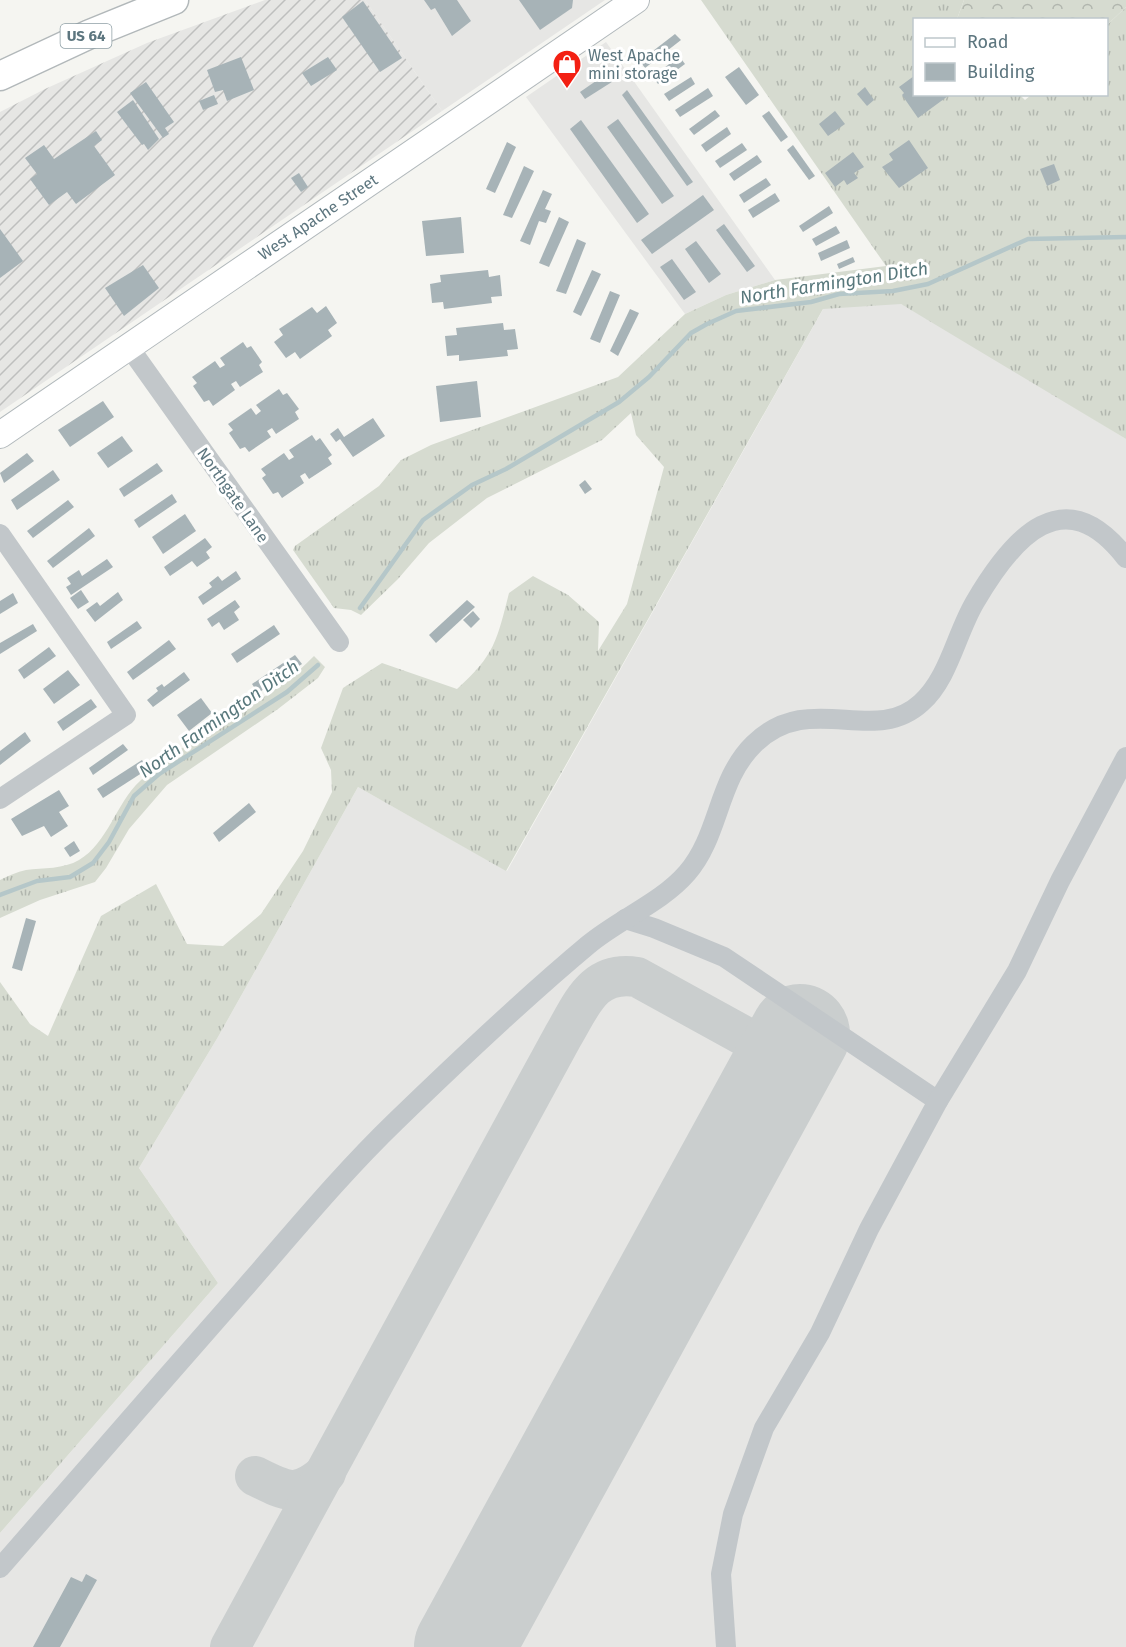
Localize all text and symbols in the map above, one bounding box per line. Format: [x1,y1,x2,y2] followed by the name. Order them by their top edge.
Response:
[913,18,1108,96] legend
[60,24,112,48] road number: US 64
[967,31,1009,53] text: Road
[588,46,680,83] place label: West Apache mini storage
[551,48,583,90] shop icon: West Apache mini storage
[967,61,1035,83] text: Building
[255,170,381,264] street label: West Apache Street
[738,257,930,309] water label: North Farmington Ditch
[193,444,273,546] street label: Northgate Lane
[135,655,303,783] water label: North Farmington Ditch

